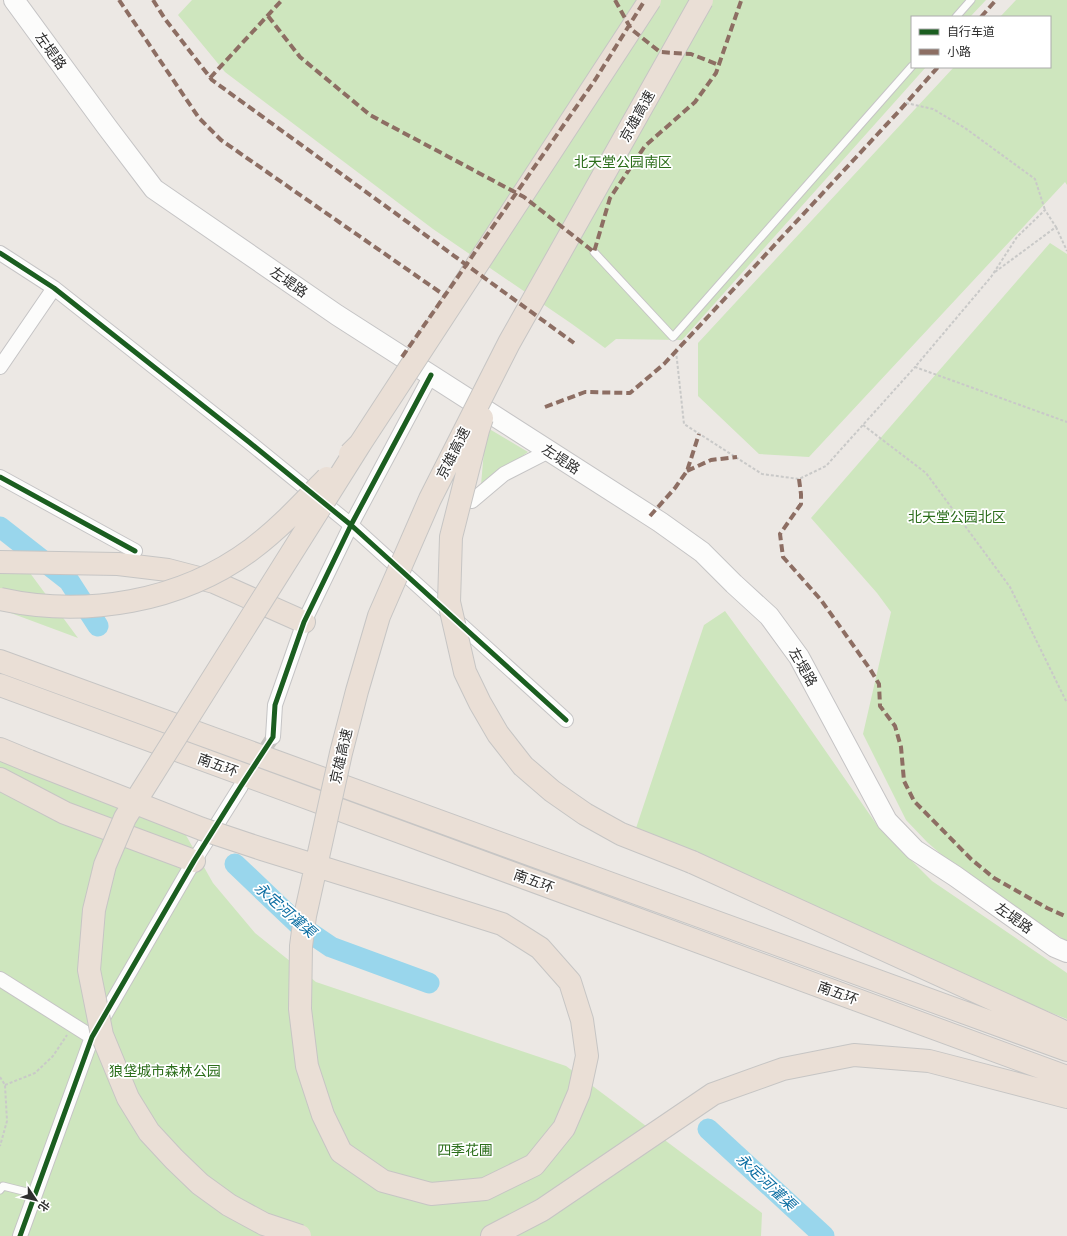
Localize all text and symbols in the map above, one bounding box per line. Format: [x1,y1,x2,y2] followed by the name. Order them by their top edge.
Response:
[911,16,1051,68] legend
[947,22,995,41] text: 自行车道
[31,28,72,74] street label: 左堤路
[947,42,971,61] text: 小路
[614,86,659,145] street label: 京雄高速
[574,151,672,172] park label: 北天堂公园南区
[266,261,313,302] street label: 左堤路
[430,423,475,482] street label: 京雄高速
[538,438,585,479] street label: 左堤路
[908,506,1006,527] park label: 北天堂公园北区
[784,643,823,690] street label: 左堤路
[324,726,357,786] street label: 京雄高速
[195,747,241,782] street label: 南五环
[511,863,557,898] street label: 南五环
[249,876,323,944] water label: 永定河灌渠
[991,897,1038,938] street label: 左堤路
[815,975,861,1010] street label: 南五环
[109,1060,221,1081] park label: 狼垡城市森林公园
[437,1139,493,1160] park label: 四季花圃
[731,1148,803,1217] water label: 永定河灌渠
[16,1180,56,1220] north arrow
[34,1197,54,1215] text: 北

